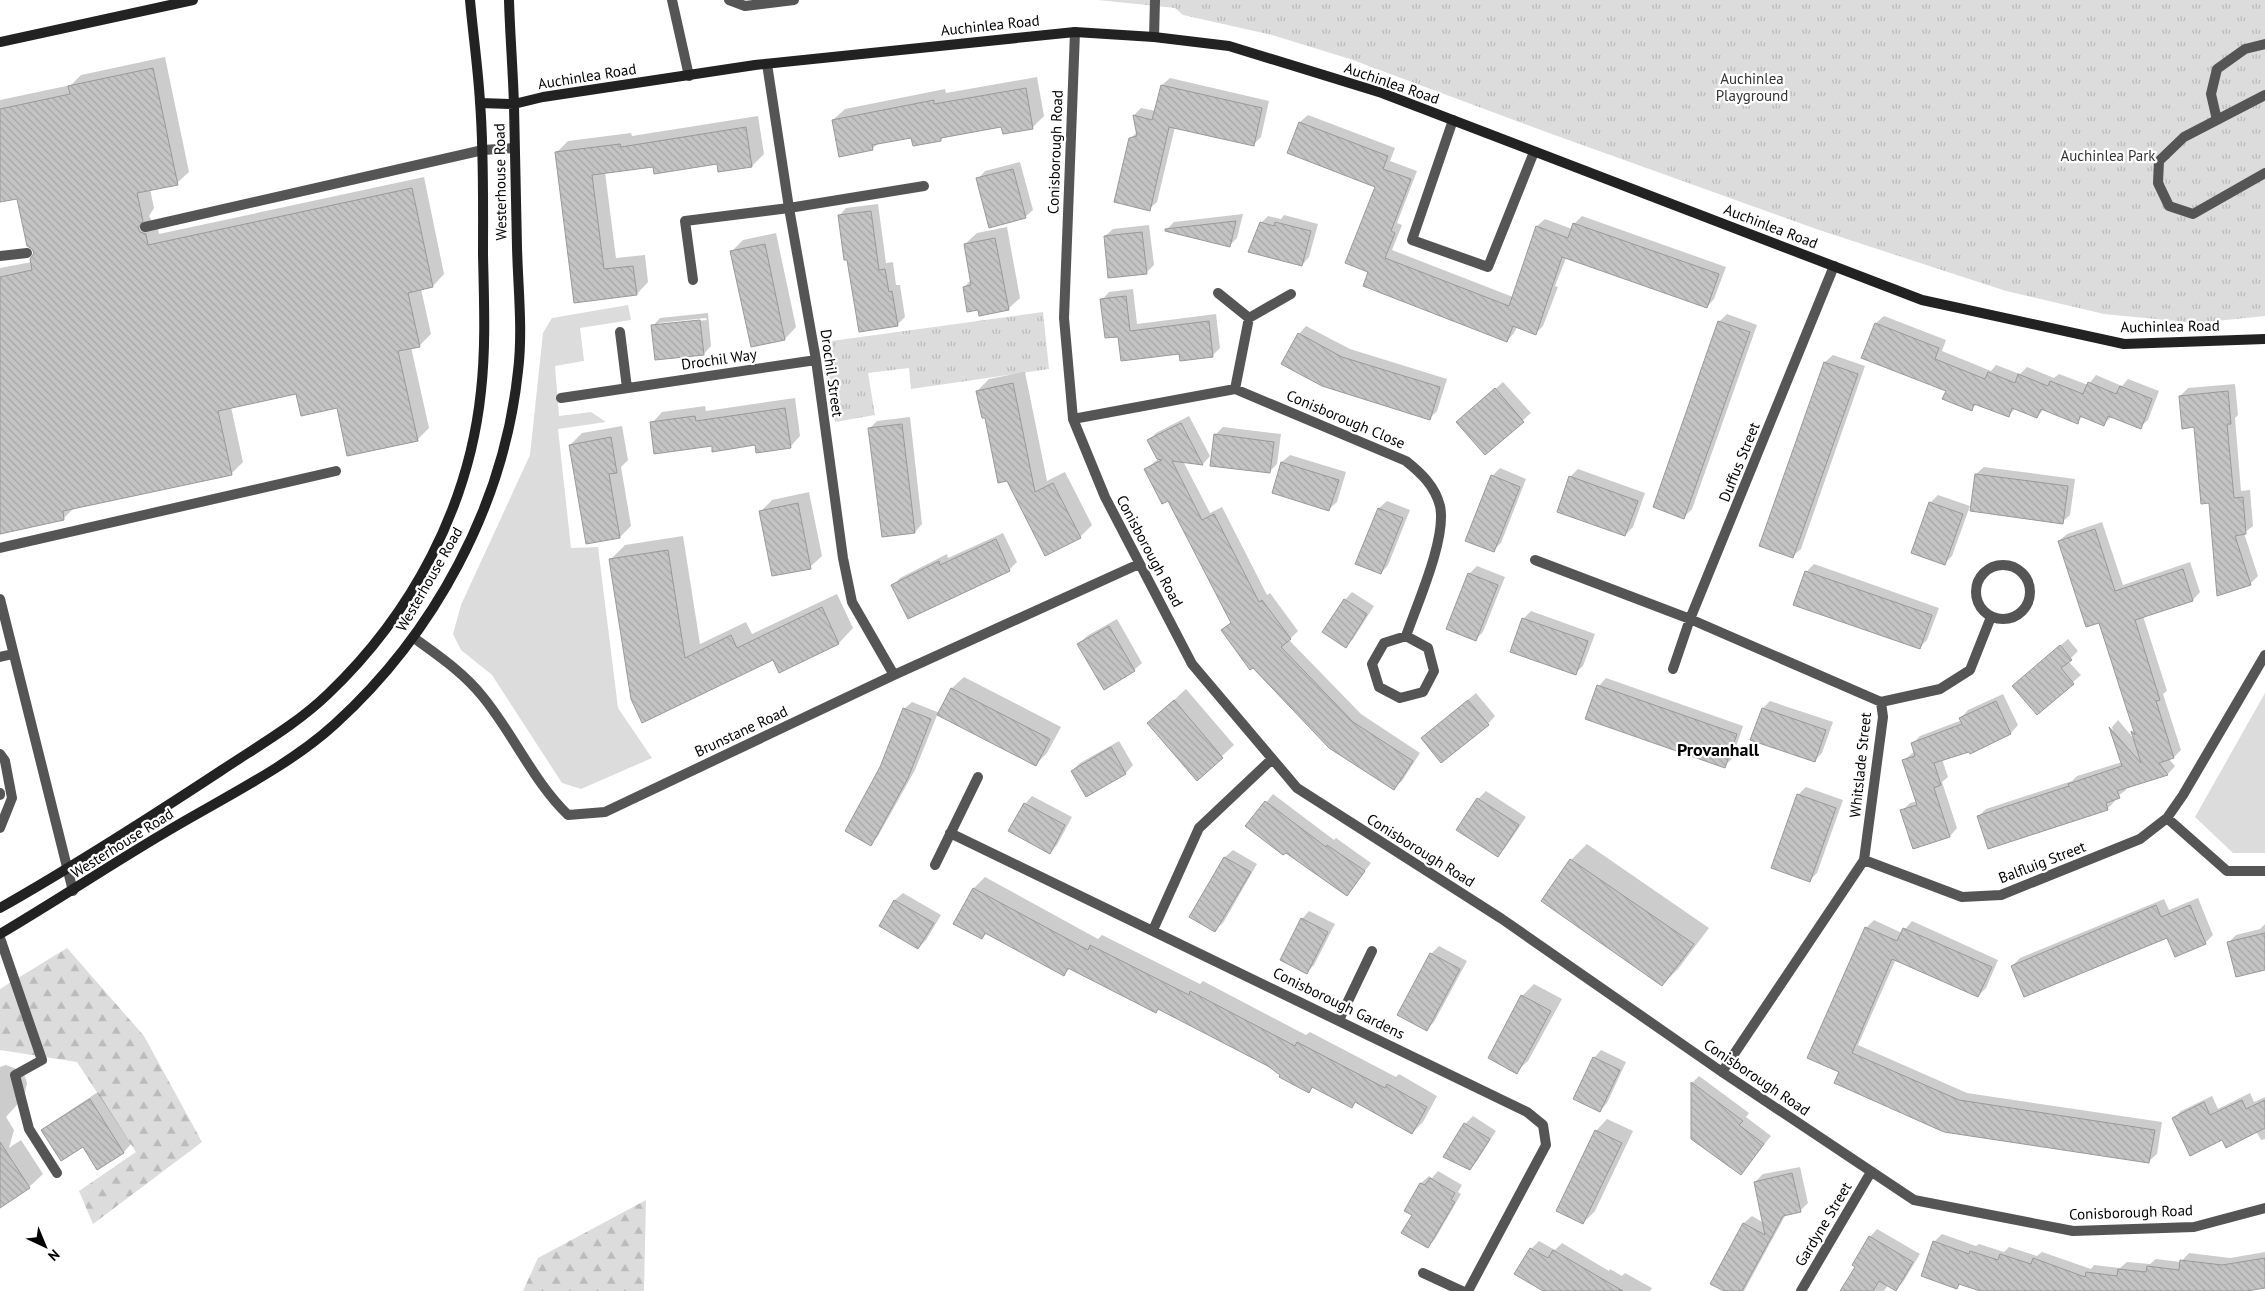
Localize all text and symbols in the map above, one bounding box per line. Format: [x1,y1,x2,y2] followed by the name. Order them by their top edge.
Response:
[940,10,1040,40] street label: Auchinlea Road
[1342,58,1442,108] street label: Auchinlea Road
[536,59,638,93] street label: Auchinlea Road
[1716,69,1788,105] park label: Auchinlea Playground
[1043,90,1067,214] street label: Conisborough Road
[489,123,511,241] street label: Westerhouse Road
[2060,146,2156,165] park label: Auchinlea Park
[1721,199,1821,253] street label: Auchinlea Road
[2120,316,2220,336] street label: Auchinlea Road
[816,328,848,418] street label: Drochil Street
[680,344,758,374] street label: Drochil Way
[1284,385,1408,453] street label: Conisborough Close
[1714,419,1764,505] street label: Duffus Street
[1113,492,1187,610] street label: Conisborough Road
[391,523,467,635] street label: Westerhouse Road
[691,701,791,761] street label: Brunstane Road
[1845,711,1875,819] street label: Whitslade Street
[1677,738,1760,761] district label: Provanhall
[67,804,177,882] street label: Westerhouse Road
[1363,809,1479,891] street label: Conisborough Road
[1996,837,2088,887] street label: Balfluig Street
[1270,963,1408,1043] street label: Conisborough Gardens
[1700,1034,1814,1120] street label: Conisborough Road
[1790,1178,1856,1270] street label: Gardyne Street
[2069,1200,2193,1224] street label: Conisborough Road
[20,1221,70,1271] north arrow
[44,1246,64,1265] text: N

